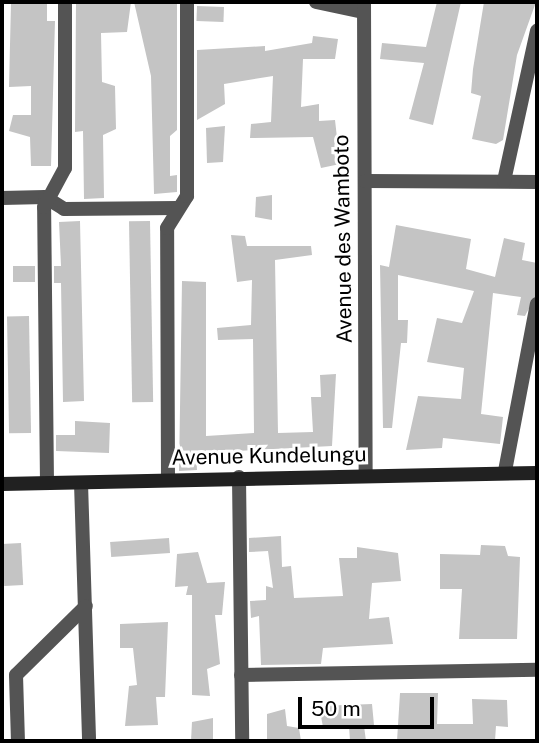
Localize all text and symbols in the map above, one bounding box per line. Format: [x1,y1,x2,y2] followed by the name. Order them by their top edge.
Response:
[329,134,357,344] street label: Avenue des Wamboto
[171,442,367,470] street label: Avenue Kundelungu
[301,684,438,728] scale bar
[311,696,361,721] text: 50 m

